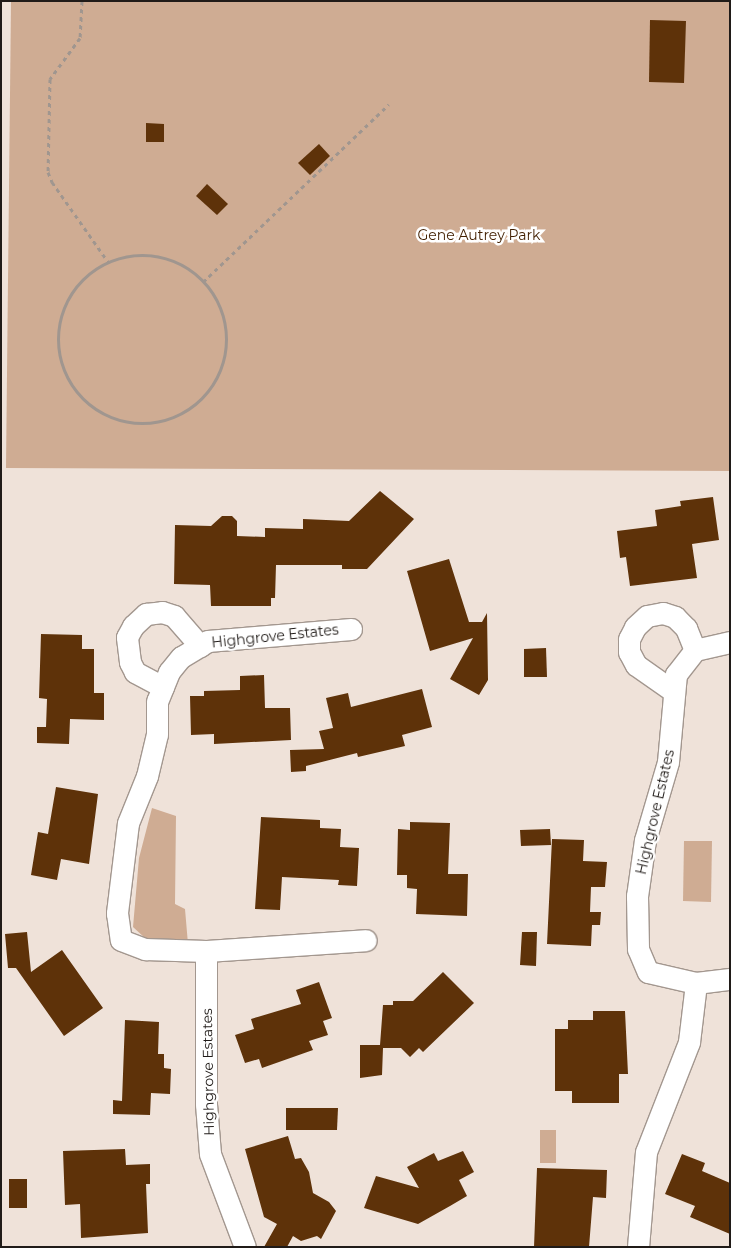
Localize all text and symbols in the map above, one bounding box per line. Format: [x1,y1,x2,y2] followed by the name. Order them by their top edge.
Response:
[418,227,540,243] park label: Gene Autrey Park
[211,621,339,651] street label: Highgrove Estates
[632,748,678,876] street label: Highgrove Estates
[198,1008,218,1136] street label: Highgrove Estates

